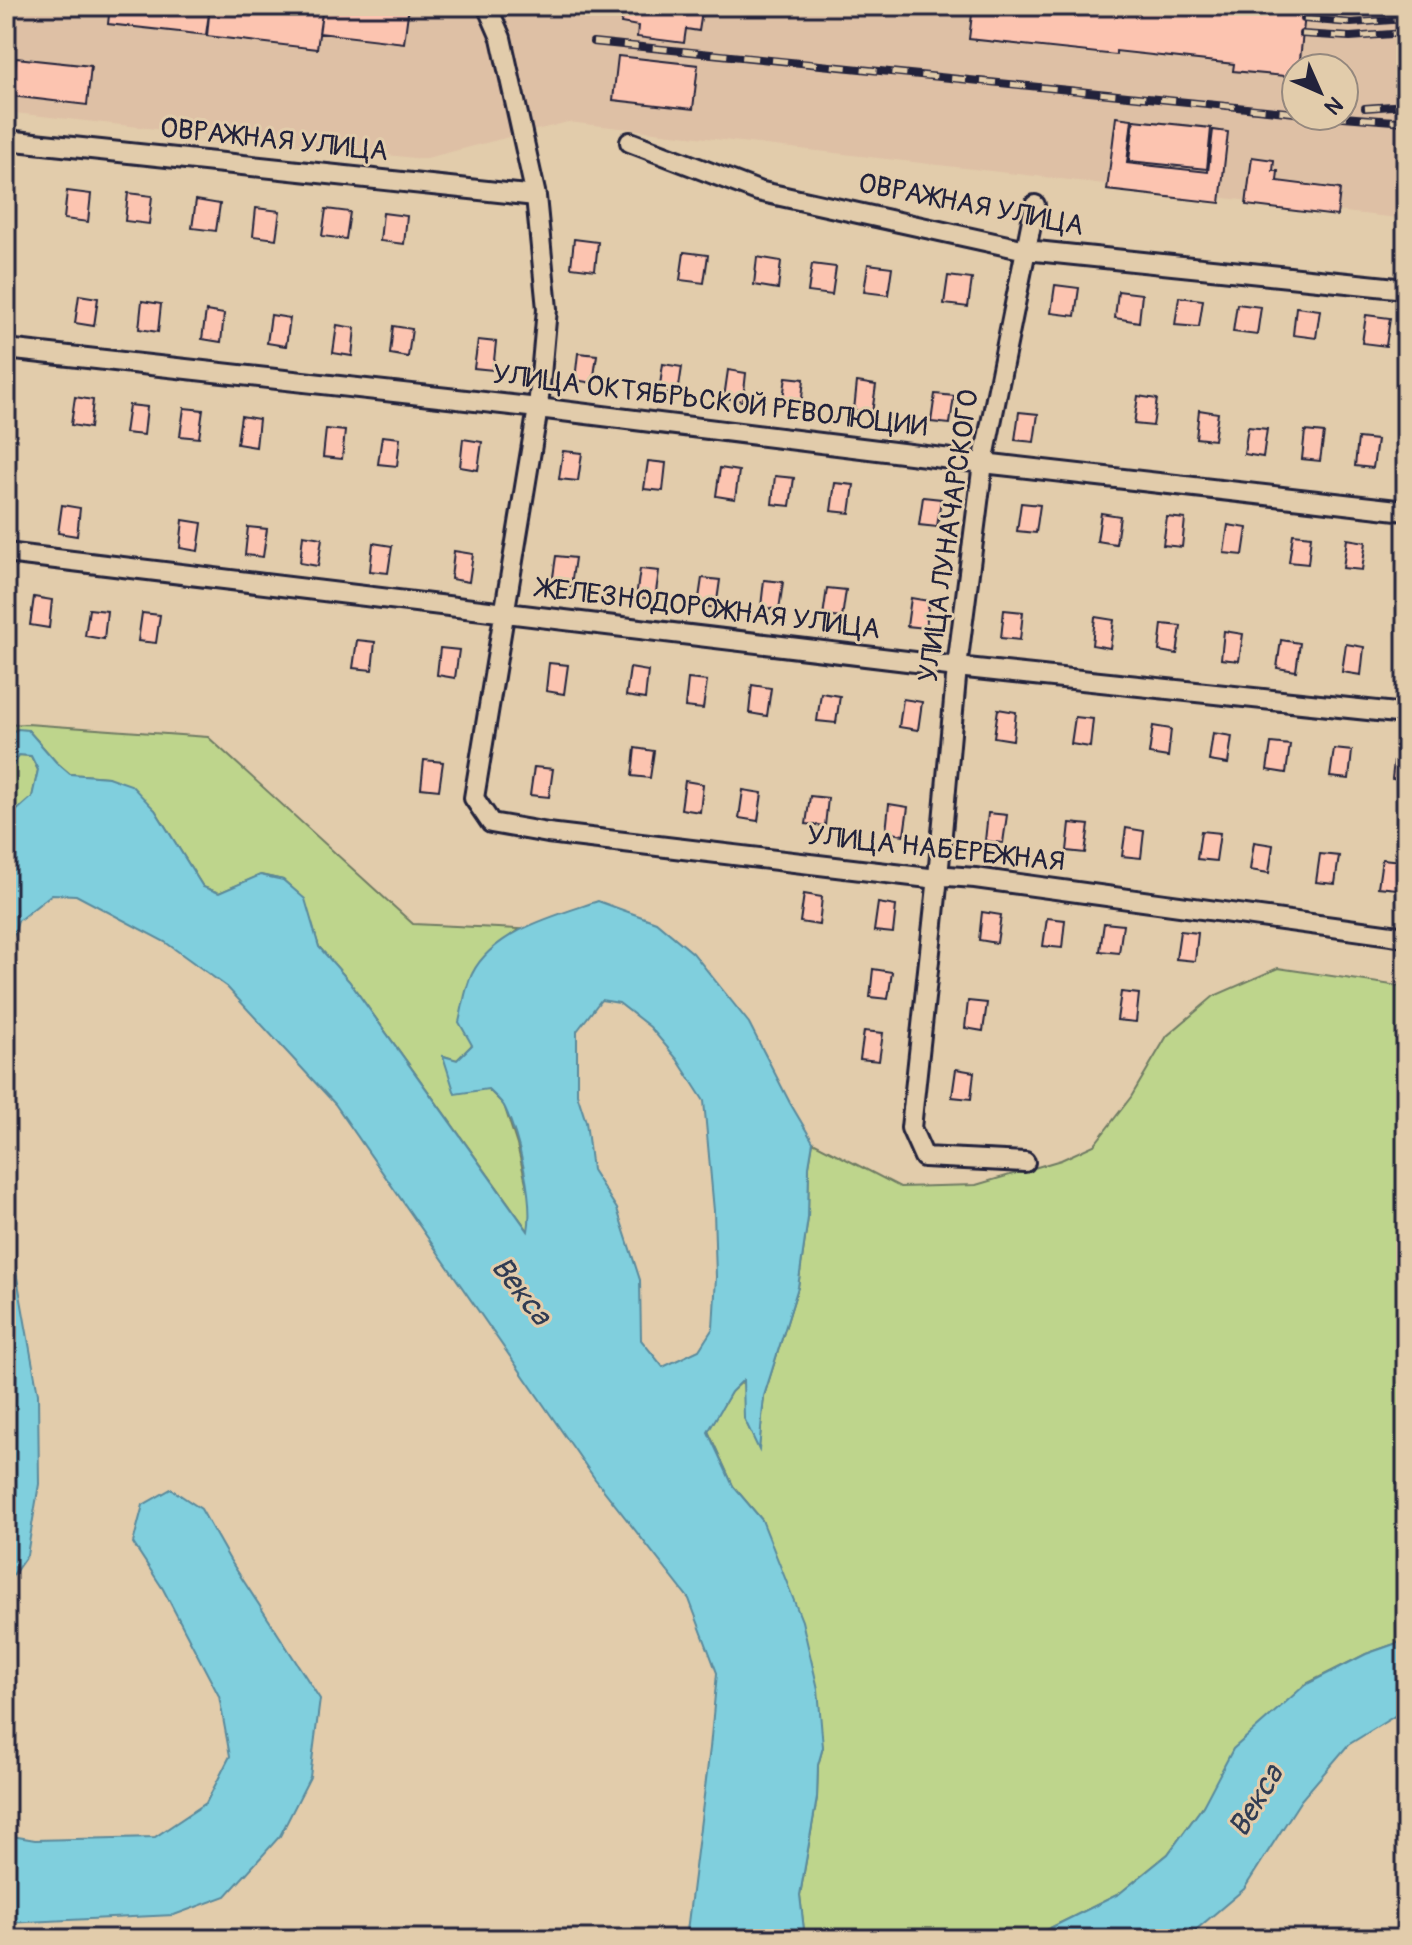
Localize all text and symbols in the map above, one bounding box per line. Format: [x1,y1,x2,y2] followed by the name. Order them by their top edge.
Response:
[1280,52,1360,132] north arrow
[1318,90,1349,121] text: N
[158,111,390,169] street label: ОВРАЖНАЯ УЛИЦА
[855,166,1087,244] street label: ОВРАЖНАЯ УЛИЦА
[490,357,930,445] street label: УЛИЦА ОКТЯБРЬСКОЙ РЕВОЛЮЦИИ
[911,387,987,685] street label: УЛИЦА ЛУНАЧАРСКОГО
[532,570,882,647] street label: ЖЕЛЕЗНОДОРОЖНАЯ УЛИЦА
[805,818,1067,880] street label: УЛИЦА НАБЕРЕЖНАЯ
[483,1249,560,1334] water label: Векса
[1220,1757,1293,1843] water label: Векса

